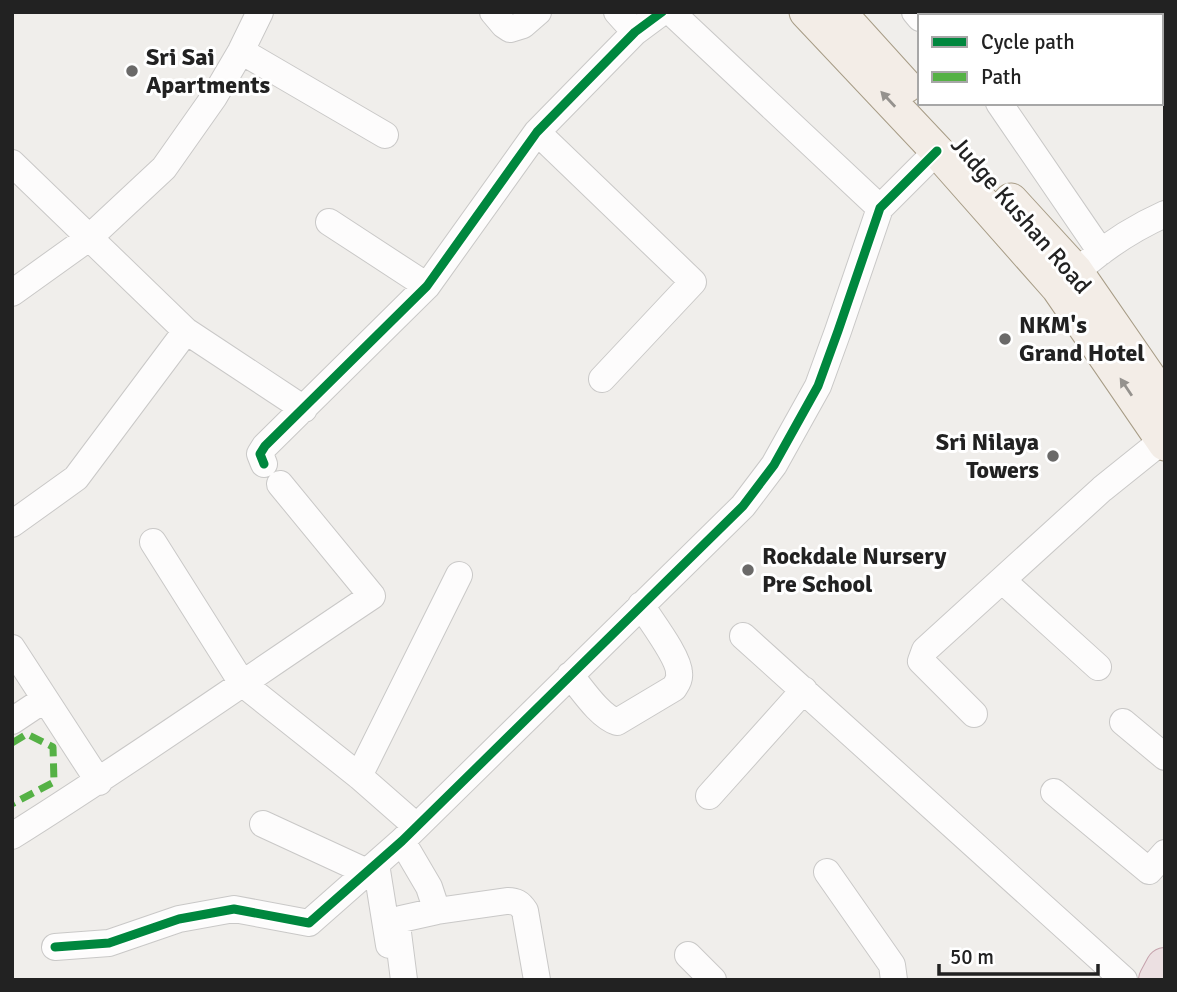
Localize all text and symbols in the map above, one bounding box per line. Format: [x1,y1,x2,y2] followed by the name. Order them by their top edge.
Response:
[918,14,1163,105] legend
[981,29,1075,55] text: Cycle path
[146,42,270,100] place label: Sri Sai Apartments
[124,63,140,79] marker: Sri Sai Apartments
[981,64,1022,90] text: Path
[880,90,896,108] one-way arrow
[944,130,1098,300] street label: Judge Kushan Road
[1019,310,1145,368] place label: NKM's Grand Hotel
[997,331,1013,347] marker: NKM's Grand Hotel
[1119,378,1133,396] one-way arrow
[936,427,1039,485] place label: Sri Nilaya Towers
[1045,448,1061,464] marker: Sri Nilaya Towers
[762,541,947,599] place label: Rockdale Nursery Pre School
[740,562,756,578] marker: Rockdale Nursery Pre School
[939,932,1098,976] scale bar
[950,944,994,970] text: 50 m

